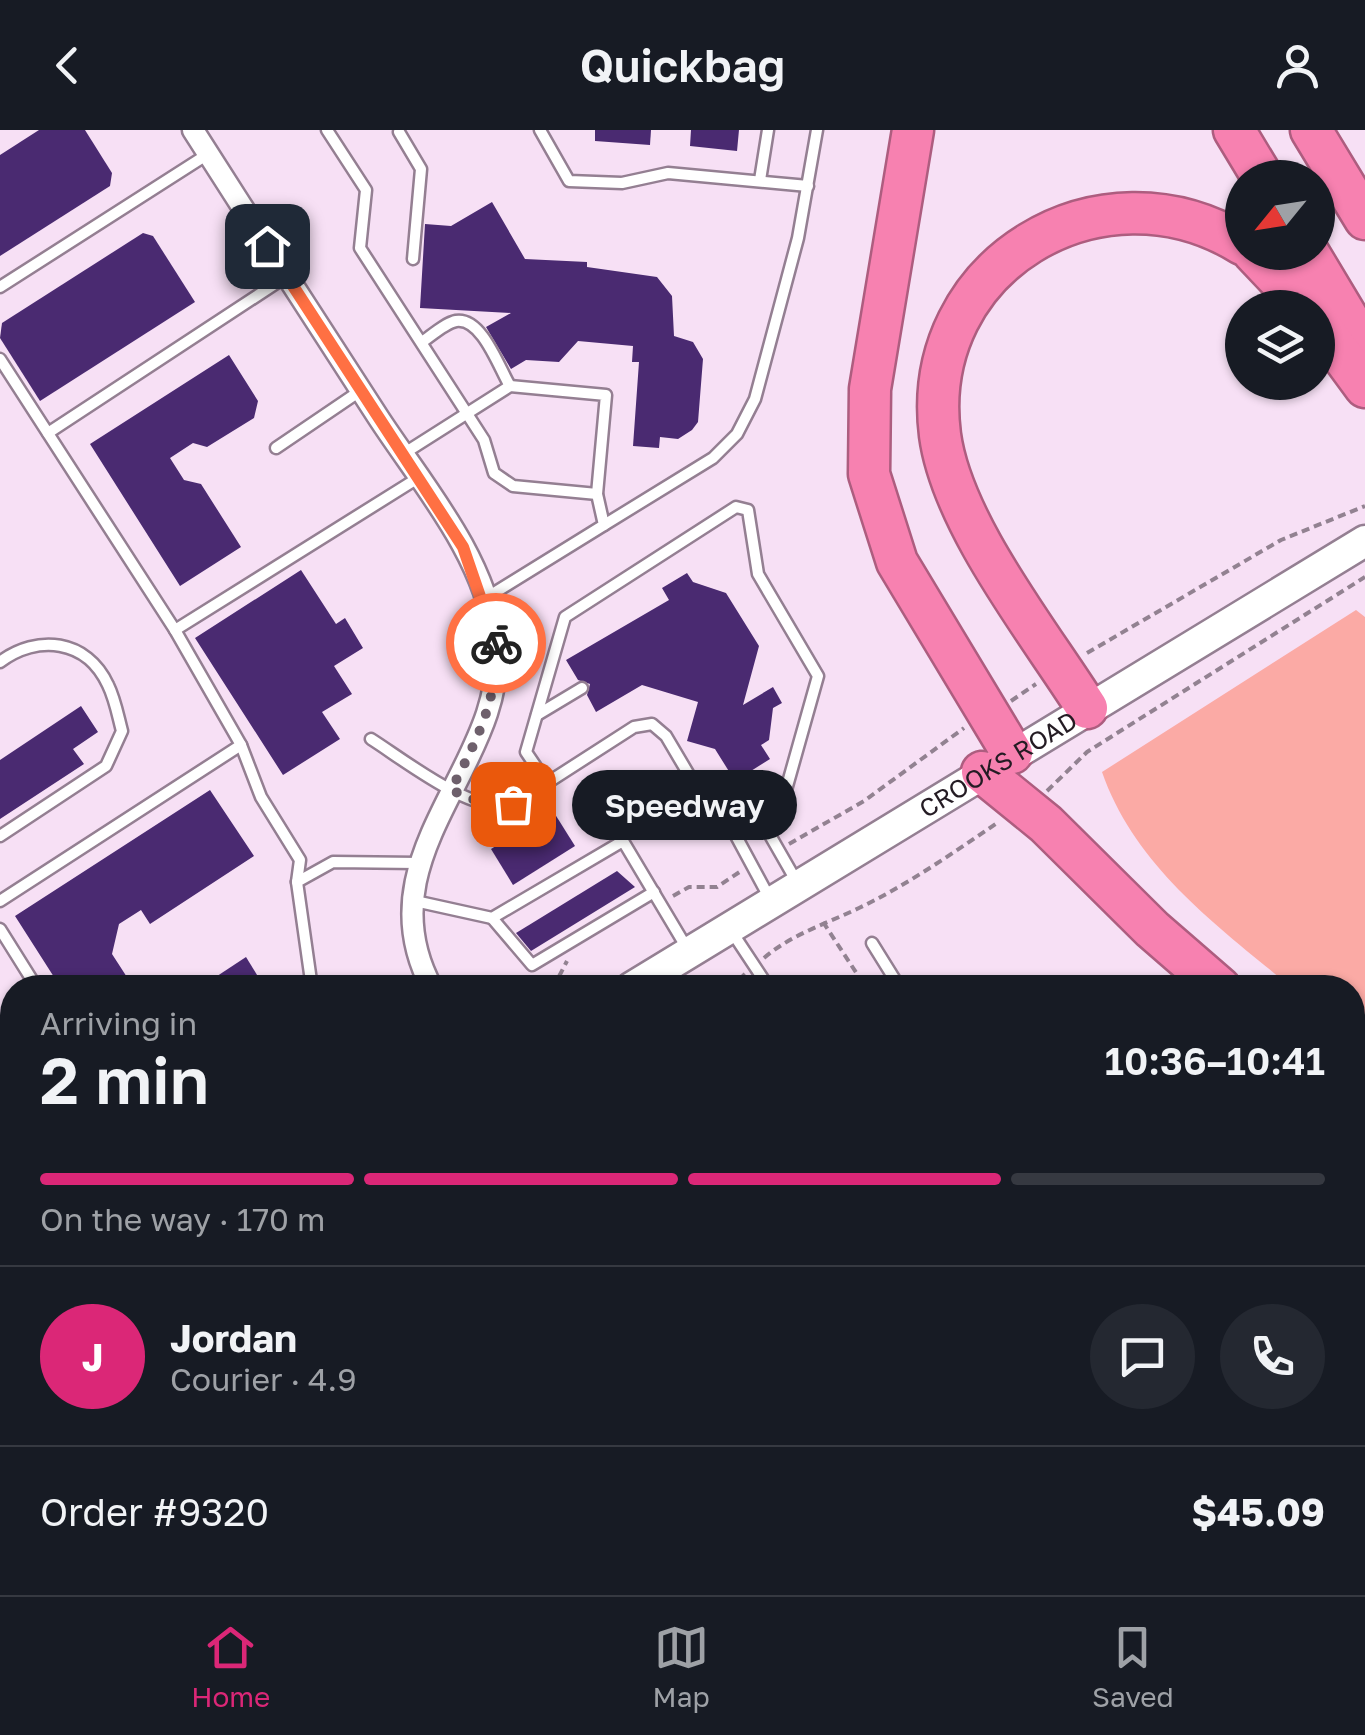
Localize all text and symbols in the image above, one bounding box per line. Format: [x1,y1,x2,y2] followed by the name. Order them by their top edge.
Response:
[40,38,95,93] icon: back
[580,38,785,92] text: Quickbag
[1270,38,1325,93] icon: person
[1225,160,1335,270] north arrow
[1225,160,1335,400] map controls
[225,204,310,289] pin
[240,219,295,274] icon: home
[1225,290,1335,400] button: layers
[446,593,546,693] courier
[469,616,524,671] icon: bike
[913,704,1083,824] street label: CROOKS ROAD
[471,762,556,847] pin
[573,769,798,839] callout: Speedway
[486,777,541,832] icon: bag
[604,786,765,824] text: Speedway
[40,1004,197,1042] text: Arriving in
[1105,1038,1325,1083] text: 10:36–10:41
[40,1040,209,1118] text: 2 min
[40,1200,325,1238] text: On the way · 170 m
[1090,1304,1195,1409] button: chat
[1220,1304,1325,1409] button: phone
[170,1315,297,1360] text: Jordan
[82,1334,103,1379] text: J
[170,1360,357,1398] text: Courier · 4.9
[40,1489,269,1534] text: Order #9320
[1192,1489,1325,1534] text: $45.09
[191,1620,270,1713] tab: Home
[653,1620,710,1713] tab: Map
[1092,1620,1174,1713] tab: Saved

